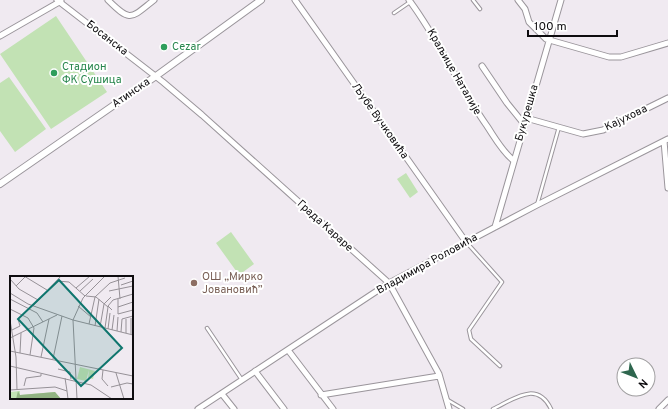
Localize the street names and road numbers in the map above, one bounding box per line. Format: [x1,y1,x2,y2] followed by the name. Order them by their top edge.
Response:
[83,17,131,59] street label: Босанска
[424,26,484,118] street label: Краљице Наталије
[109,75,153,111] street label: Атинска
[349,80,412,162] street label: Љубе Вучковића
[512,83,542,143] street label: Букурешка
[602,102,650,134] street label: Кајухова
[294,197,356,255] street label: Града Караре
[374,230,480,298] street label: Владимира Роловића

